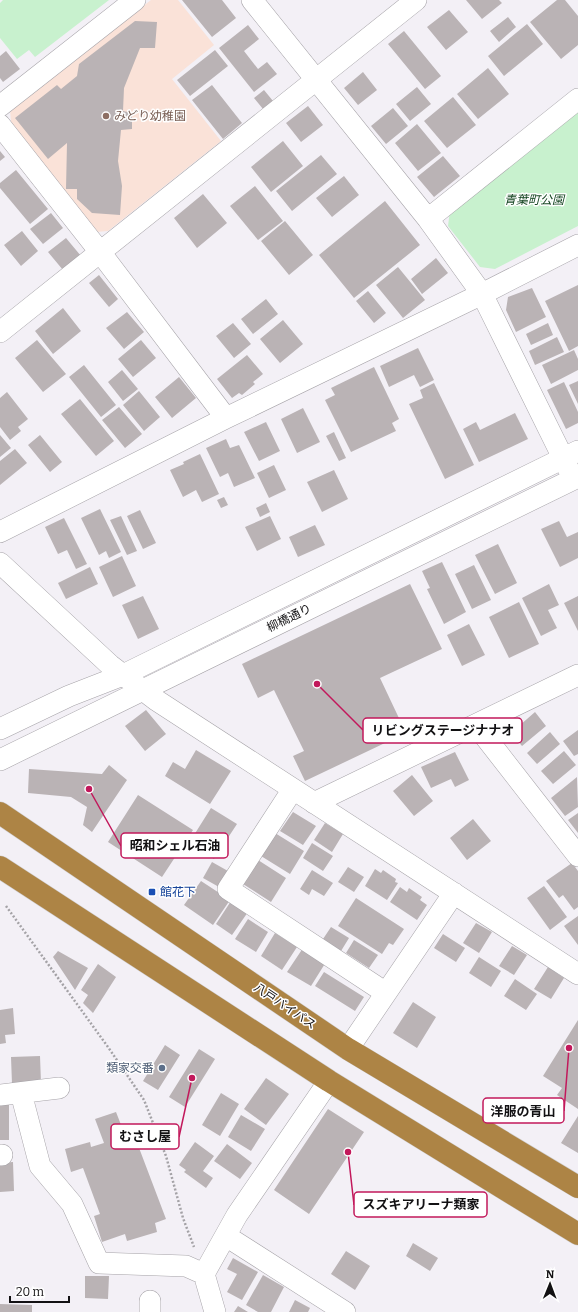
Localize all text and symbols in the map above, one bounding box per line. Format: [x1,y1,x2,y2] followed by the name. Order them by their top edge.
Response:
[114,109,186,123] place label: みどり幼稚園
[101,111,111,121] marker: みどり幼稚園
[504,193,566,207] park label: 青葉町公園
[264,601,314,635] street label: 柳橋通り
[363,718,522,743] callout: リビングステージナナオ
[372,723,514,738] text: リビングステージナナオ
[121,833,228,858] callout: 昭和シェル石油
[129,838,221,853] text: 昭和シェル石油
[160,885,196,899] place label: 館花下
[147,887,157,897] marker: 館花下
[251,980,319,1032] street label: 八戸バイパス
[106,1061,154,1075] place label: 類家交番
[157,1063,167,1073] marker: 類家交番
[483,1098,564,1123] callout: 洋服の青山
[490,1104,556,1119] text: 洋服の青山
[111,1124,179,1149] callout: むさし屋
[119,1129,171,1144] text: むさし屋
[354,1192,487,1217] callout: スズキアリーナ類家
[362,1197,480,1212] text: スズキアリーナ類家
[530,1264,570,1304] north arrow
[546,1268,555,1281] text: N
[10,1278,69,1304] scale bar
[16,1285,45,1299] text: 20 m

